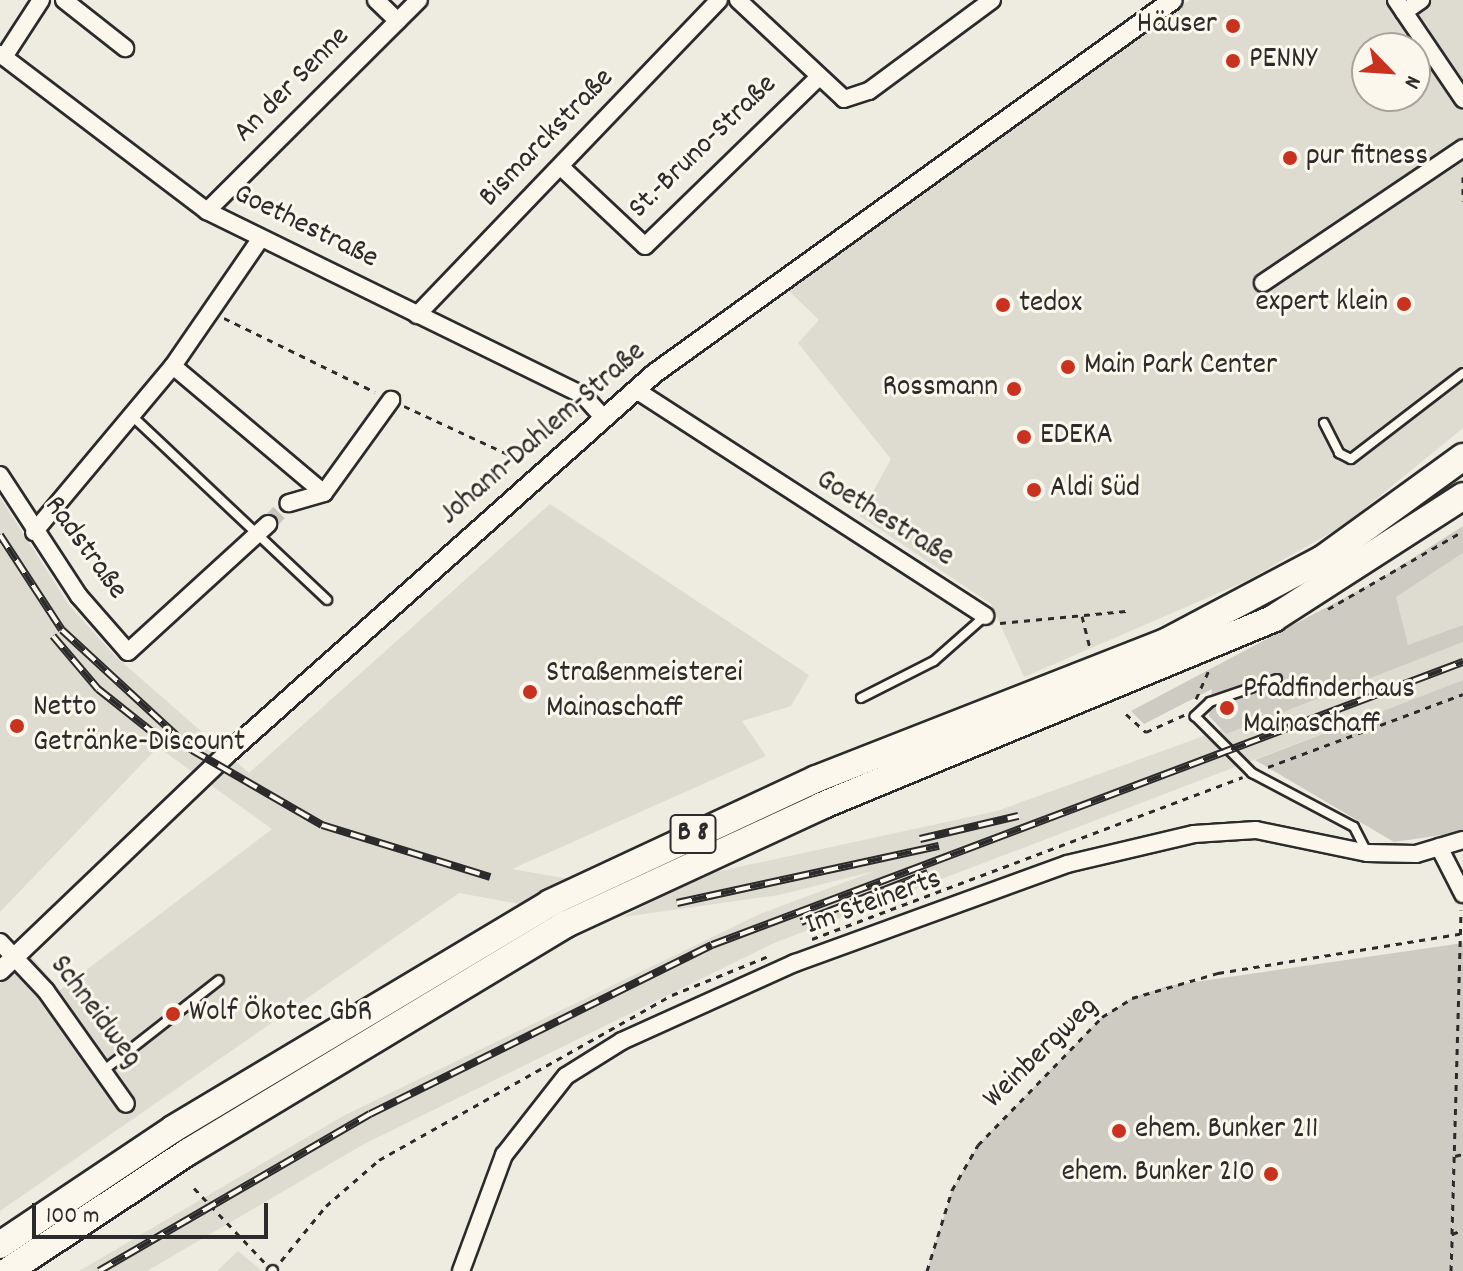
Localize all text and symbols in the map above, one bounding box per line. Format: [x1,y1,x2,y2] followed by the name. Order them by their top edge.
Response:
[1137,8,1217,44] place label: Häuser
[1224,17,1242,35] marker: Häuser
[227,20,359,152] street label: An der Senne
[1351,32,1431,112] north arrow
[1249,43,1317,79] place label: PENNY
[1224,52,1242,70] marker: PENNY
[473,62,623,216] street label: Bismarckstraße
[622,68,786,228] street label: St.-Bruno-Straße
[1395,70,1428,93] text: N
[1306,140,1428,176] place label: pur fitness
[1281,149,1299,167] marker: pur fitness
[227,178,383,278] street label: Goethestraße
[1256,286,1388,322] place label: expert klein
[1019,287,1082,323] place label: tedox
[1395,295,1413,313] marker: expert klein
[994,296,1012,314] marker: tedox
[434,336,654,534] street label: Johann-Dahlem-Straße
[1084,349,1277,385] place label: Main Park Center
[1059,358,1077,376] marker: Main Park Center
[882,371,998,407] place label: Rossmann
[1005,380,1023,398] marker: Rossmann
[1040,419,1113,455] place label: EDEKA
[1015,428,1033,446] marker: EDEKA
[808,463,960,577] street label: Goethestraße
[1050,472,1140,508] place label: Aldi Süd
[1025,481,1043,499] marker: Aldi Süd
[34,490,134,608] street label: Radstraße
[546,657,743,728] place label: Straßenmeisterei Mainaschaff
[1243,673,1415,744] place label: Pfadfinderhaus Mainaschaff
[521,683,539,701] marker: Straßenmeisterei Mainaschaff
[33,691,245,762] place label: Netto Getränke-Discount
[1218,699,1236,717] marker: Pfadfinderhaus Mainaschaff
[8,717,26,735] marker: Netto Getränke-Discount
[669,810,717,858] road number: B 8
[801,863,947,945] street label: Im Steinerts
[40,950,148,1076] street label: Schneidweg
[977,990,1107,1118] street label: Weinbergweg
[189,996,372,1032] place label: Wolf Ökotec GbR
[164,1005,182,1023] marker: Wolf Ökotec GbR
[1135,1113,1318,1149] place label: ehem. Bunker 211
[1110,1122,1128,1140] marker: ehem. Bunker 211
[1062,1156,1255,1192] place label: ehem. Bunker 210
[1262,1165,1280,1183] marker: ehem. Bunker 210
[36,1187,272,1237] scale bar
[46,1200,99,1234] text: 100 m

